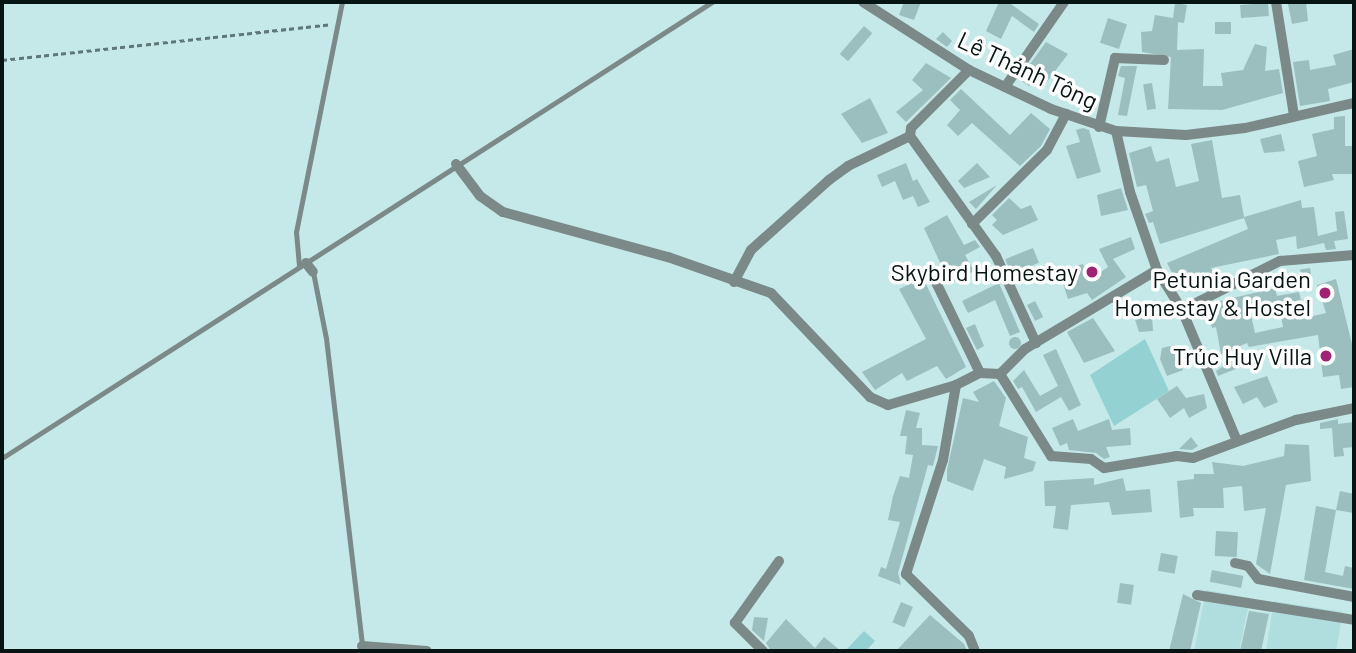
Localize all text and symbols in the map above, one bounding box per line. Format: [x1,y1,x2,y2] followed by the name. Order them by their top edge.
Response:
[953,25,1103,115] street label: Lê Thánh Tông
[891,258,1078,286] place label: Skybird Homestay
[1084,264,1100,280] marker: Skybird Homestay
[1114,265,1311,321] place label: Petunia Garden Homestay & Hostel
[1317,285,1333,301] marker: Petunia Garden Homestay & Hostel
[1173,342,1312,370] place label: Trúc Huy Villa
[1318,348,1334,364] marker: Trúc Huy Villa

